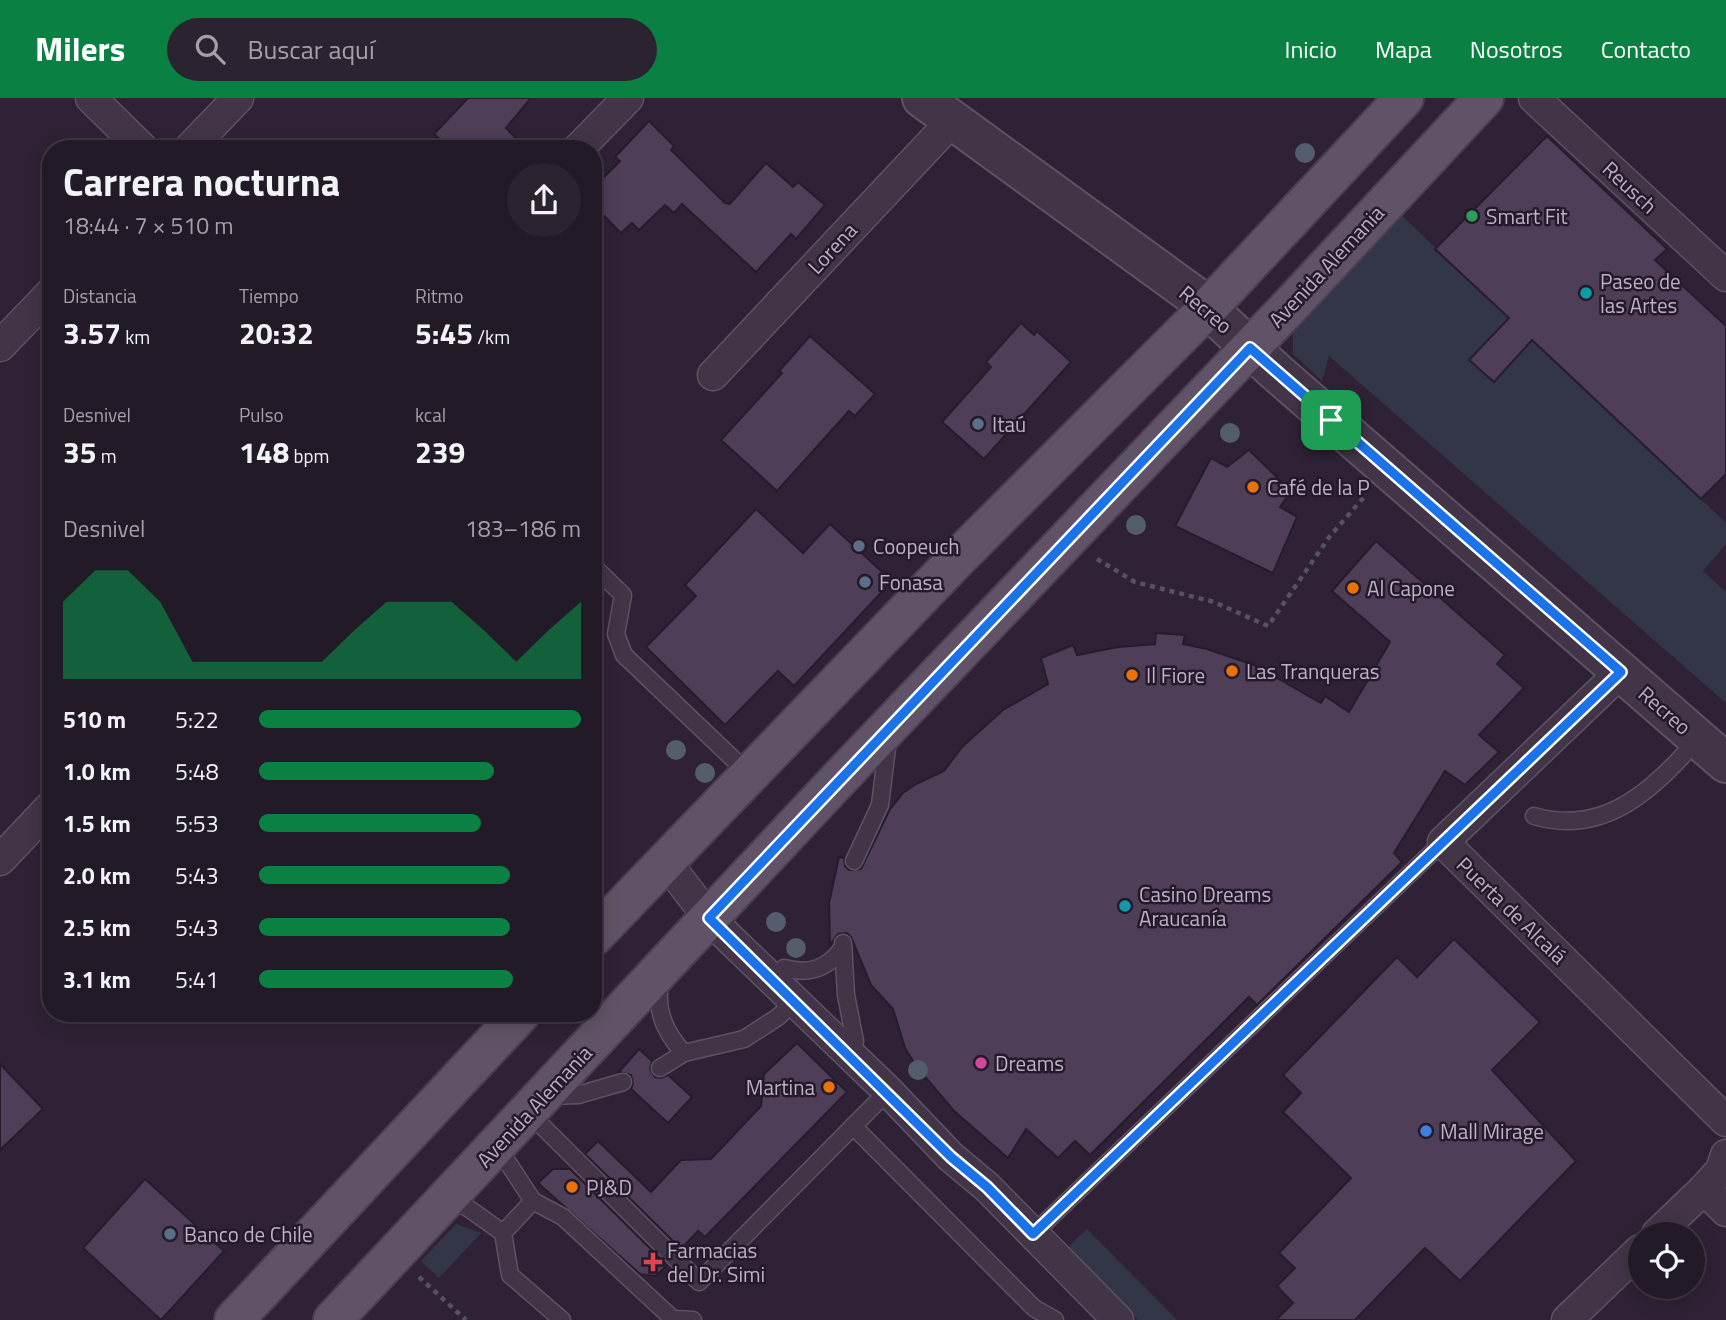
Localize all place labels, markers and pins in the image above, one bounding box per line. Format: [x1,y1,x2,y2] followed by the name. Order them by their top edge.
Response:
[1486,200,1568,232] place label: Smart Fit
[1464,208,1480,224] marker: Smart Fit
[1600,265,1681,321] place label: Paseo de las Artes
[1578,285,1594,301] marker: Paseo de las Artes
[1301,390,1361,450] pin
[992,408,1026,440] place label: Itaú
[970,416,986,432] marker: Itaú
[1267,471,1370,503] place label: Café de la P
[1245,479,1261,495] marker: Café de la P
[873,530,960,562] place label: Coopeuch
[851,538,867,554] marker: Coopeuch
[879,566,943,598] place label: Fonasa
[1367,572,1455,604] place label: Al Capone
[857,574,873,590] marker: Fonasa
[1345,580,1361,596] marker: Al Capone
[1246,655,1380,687] place label: Las Tranqueras
[1146,659,1205,691] place label: Il Fiore
[1224,663,1240,679] marker: Las Tranqueras
[1124,667,1140,683] marker: Il Fiore
[1139,878,1271,934] place label: Casino Dreams Araucanía
[1117,898,1133,914] marker: Casino Dreams Araucanía
[995,1047,1064,1079] place label: Dreams
[973,1055,989,1071] marker: Dreams
[746,1071,815,1103] place label: Martina
[821,1079,837,1095] marker: Martina
[1440,1115,1544,1147] place label: Mall Mirage
[1418,1123,1434,1139] marker: Mall Mirage
[586,1171,632,1203] place label: PJ&D
[564,1179,580,1195] marker: PJ&D
[184,1218,313,1250] place label: Banco de Chile
[162,1226,178,1242] marker: Banco de Chile
[667,1234,765,1290] place label: Farmacias del Dr. Simi
[645,1254,661,1270] marker: Farmacias del Dr. Simi

